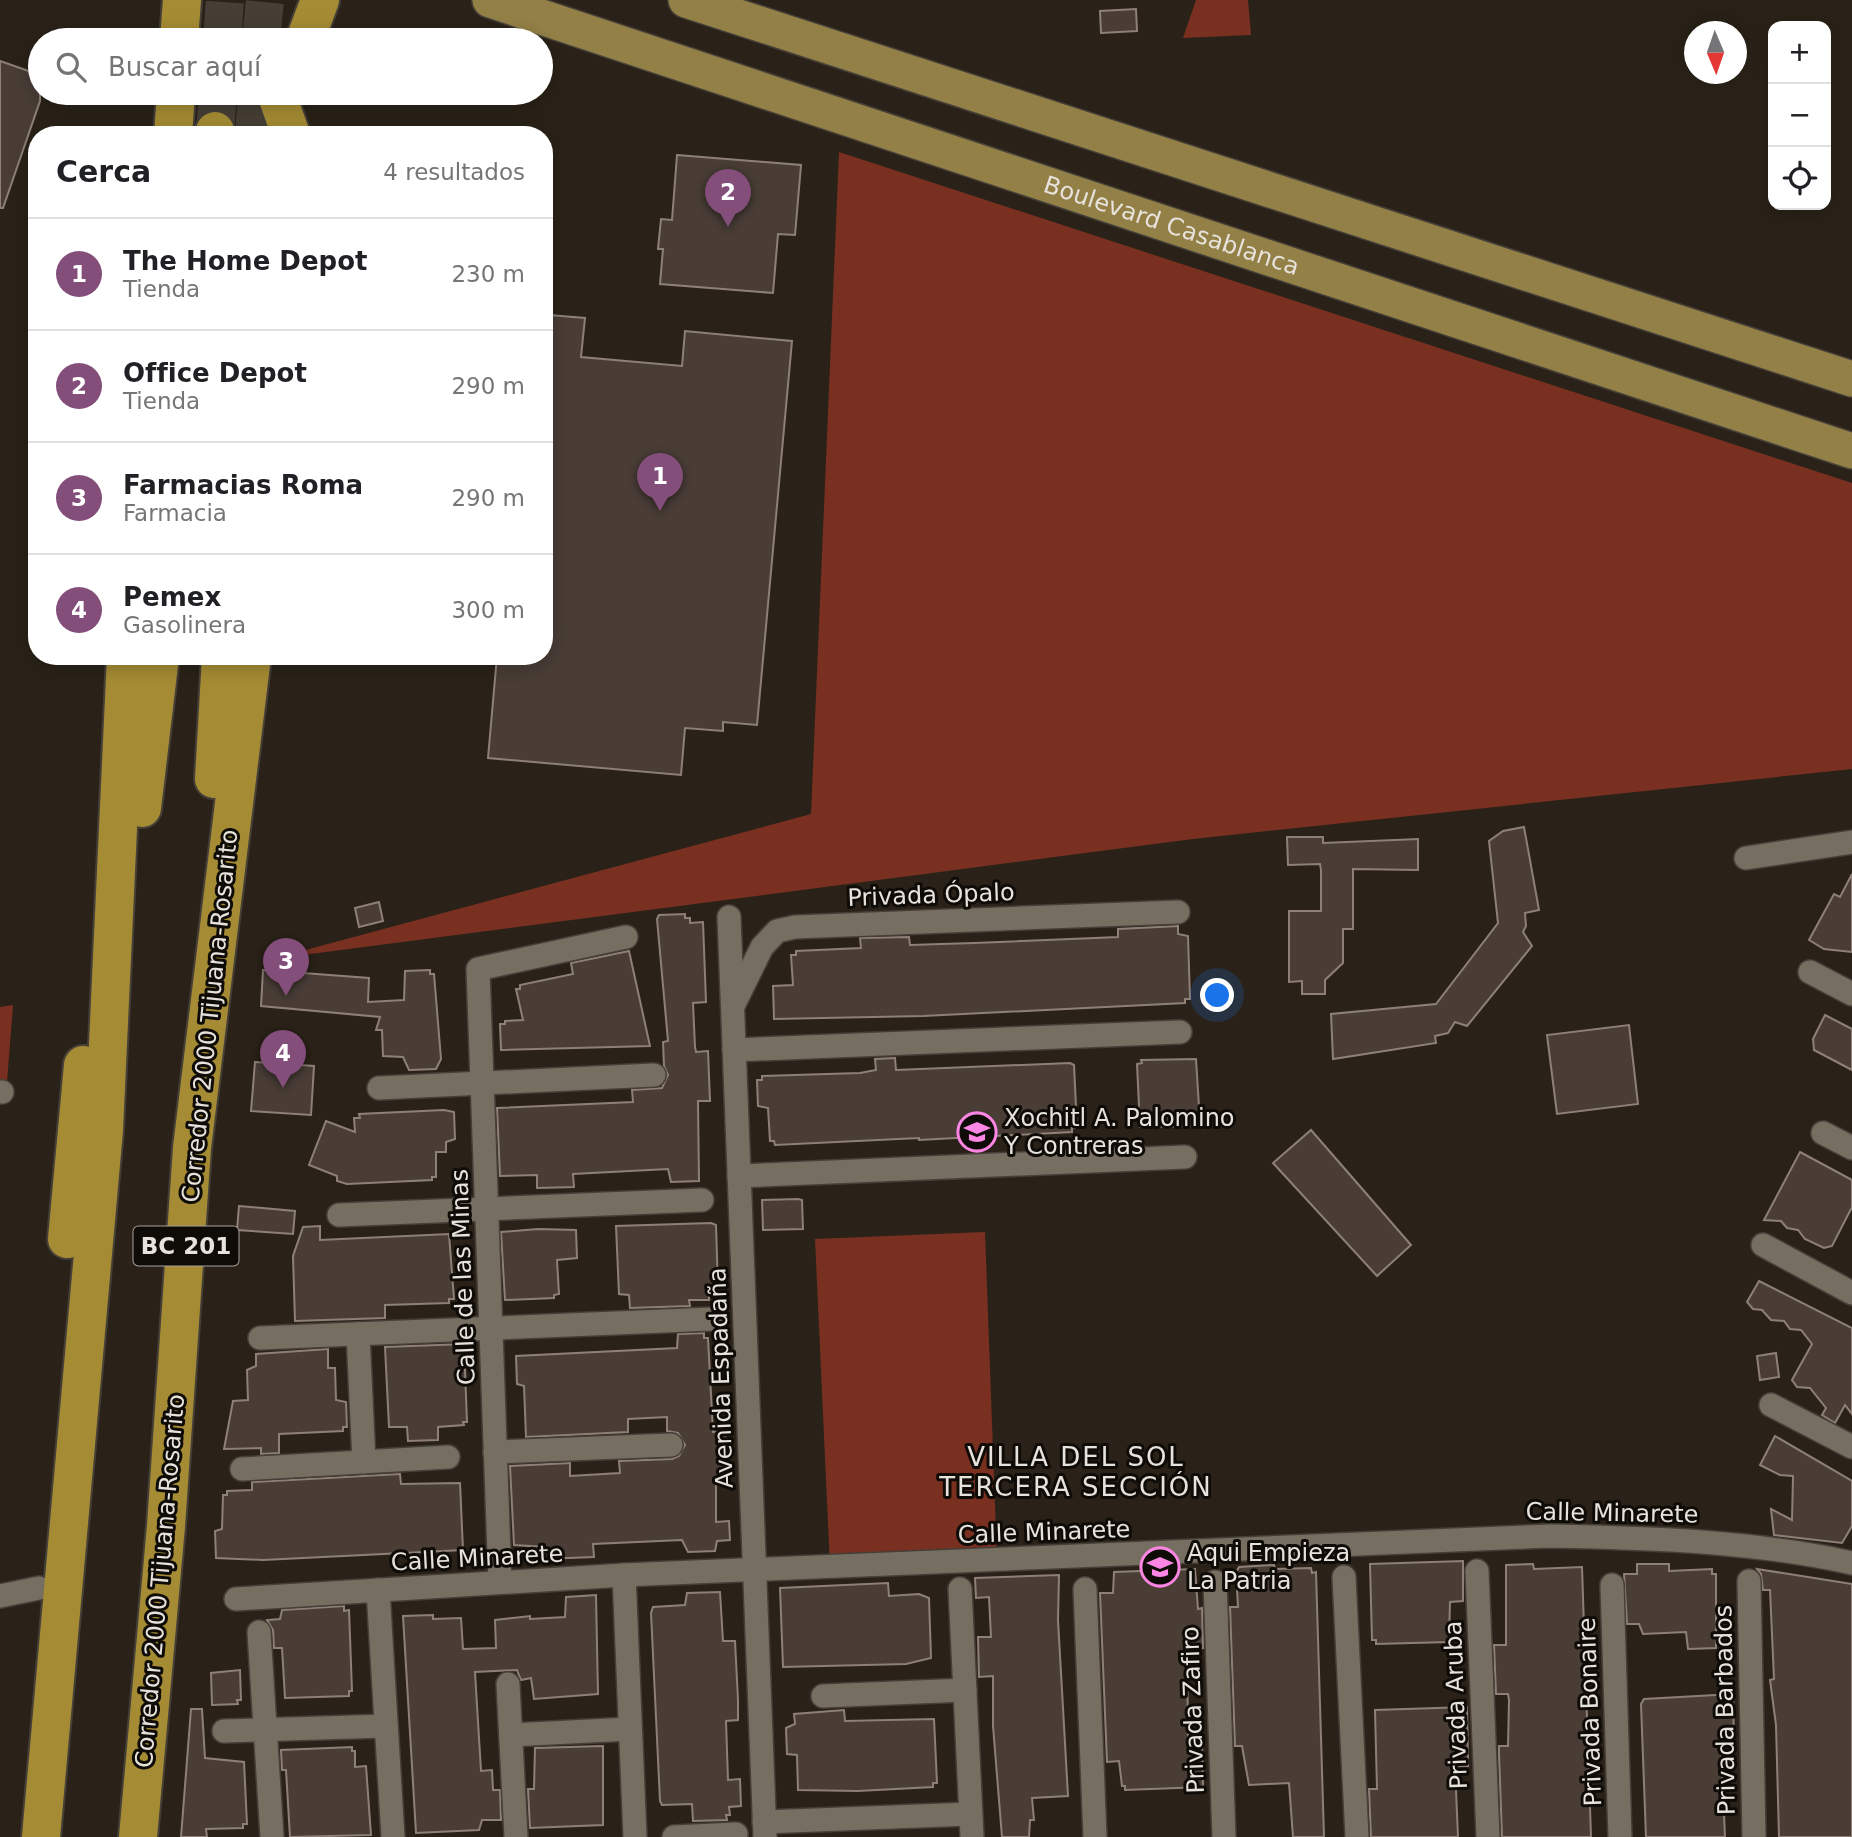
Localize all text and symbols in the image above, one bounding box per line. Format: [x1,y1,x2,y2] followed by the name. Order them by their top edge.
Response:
[1684,21,1747,84] north arrow
[1768,21,1831,210] map controls
[1768,21,1831,84] button: +
[28,28,553,105] search box
[52,48,90,86] icon: search
[108,52,261,82] text: Buscar aquí
[1768,84,1831,147] button: −
[1768,147,1831,210] button: locate
[56,154,151,189] text: Cerca
[383,159,525,185] text: 4 resultados
[705,169,751,227] pin: 2
[1040,170,1303,281] street label: Boulevard Casablanca
[123,246,367,276] text: The Home Depot
[71,261,87,287] text: 1
[451,261,525,287] text: 230 m
[123,276,200,302] text: Tienda
[123,358,307,388] text: Office Depot
[71,373,87,399] text: 2
[451,373,525,399] text: 290 m
[123,388,200,414] text: Tienda
[637,453,683,511] pin: 1
[123,470,363,500] text: Farmacias Roma
[71,485,87,511] text: 3
[451,485,525,511] text: 290 m
[123,500,227,526] text: Farmacia
[123,582,221,612] text: Pemex
[71,597,87,623] text: 4
[451,597,525,623] text: 300 m
[123,612,246,638] text: Gasolinera
[176,828,244,1204] street label: Corredor 2000 Tijuana-Rosarito
[847,876,1015,912] street label: Privada Ópalo
[263,938,309,996] pin: 3
[1200,978,1234,1012] your location
[260,1030,306,1088] pin: 4
[1003,1104,1235,1160] place label: Xochitl A. Palomino Y Contreras
[956,1111,998,1153] school or university icon: Xochitl A. Palomino Y Contreras
[445,1169,481,1385] street label: Calle de las Minas
[134,1226,238,1266] road number: BC 201
[703,1267,739,1489] street label: Avenida Espadaña
[130,1393,190,1769] street label: Corredor 2000 Tijuana-Rosarito
[938,1442,1213,1502] district label: VILLA DEL SOL TERCERA SECCIÓN
[1525,1497,1699,1529] street label: Calle Minarete
[957,1515,1131,1549] street label: Calle Minarete
[390,1539,564,1577] street label: Calle Minarete
[1187,1539,1350,1595] place label: Aqui Empieza La Patria
[1139,1546,1181,1588] school or university icon: Aqui Empieza La Patria
[1709,1605,1741,1815] street label: Privada Barbados
[1573,1617,1607,1807] street label: Privada Bonaire
[1439,1620,1473,1790] street label: Privada Aruba
[1176,1626,1210,1794] street label: Privada Zafiro

